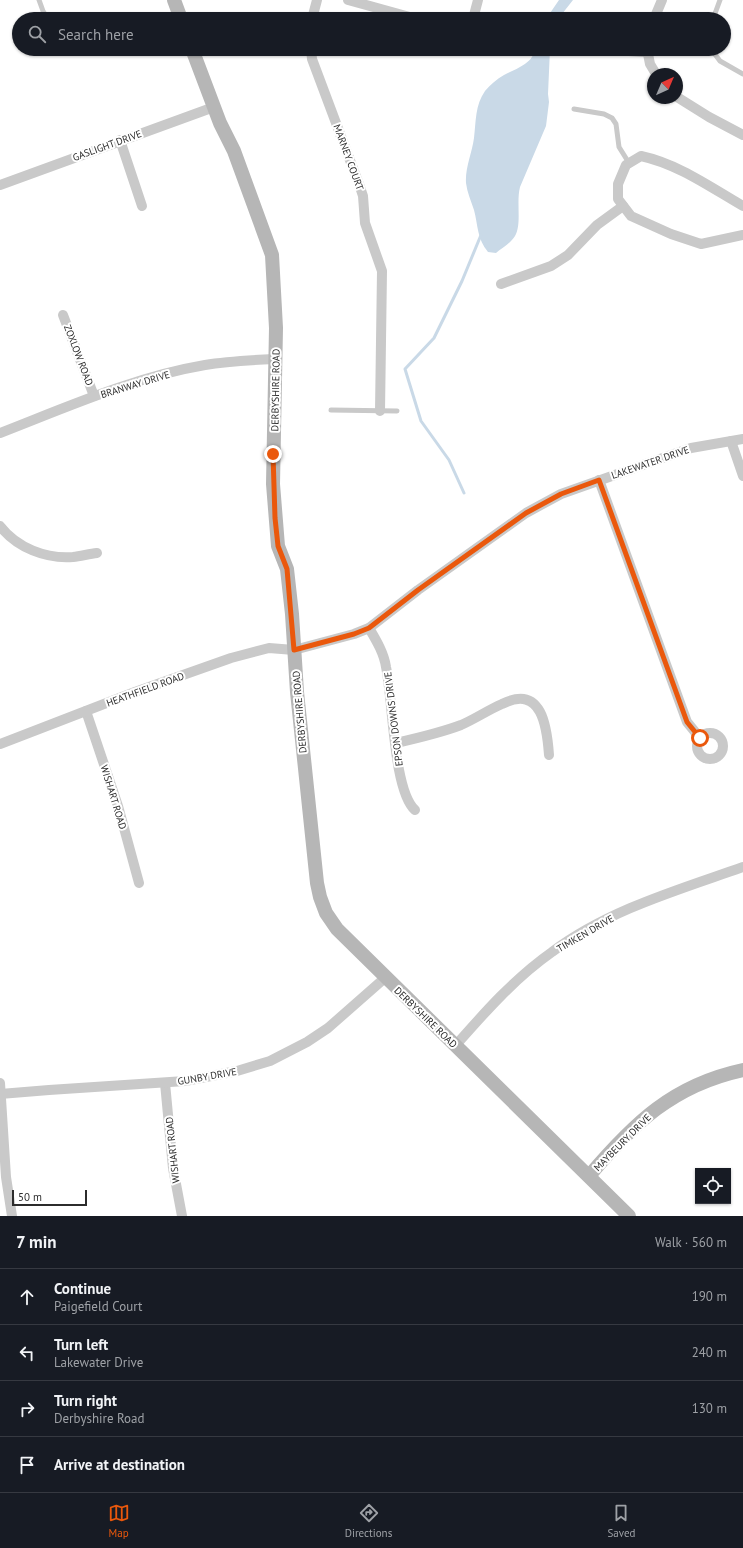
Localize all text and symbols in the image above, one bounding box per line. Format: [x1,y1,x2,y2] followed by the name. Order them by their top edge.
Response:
[12,12,731,56] search box
[26,23,48,45] icon: search
[58,25,134,44] text: Search here
[647,68,683,104] north arrow
[331,122,367,192] street label: MARNEY COURT
[71,127,143,164] street label: GASLIGHT DRIVE
[61,323,96,387] street label: ZOXLOW ROAD
[268,349,283,431] street label: DERBYSHIRE ROAD
[99,368,171,401] street label: BRANWAY DRIVE
[609,443,691,482] street label: LAKEWATER DRIVE
[264,445,282,463] route end
[104,669,186,710] street label: HEATHFIELD ROAD
[289,670,310,754] street label: DERBYSHIRE ROAD
[381,671,406,767] street label: EPSON DOWNS DRIVE
[691,729,709,747] route start
[98,763,129,831] street label: WISHART ROAD
[554,912,616,955] street label: TIMKEN DRIVE
[391,984,460,1051] street label: DERBYSHIRE ROAD
[177,1065,238,1088] street label: GUNBY DRIVE
[591,1111,654,1174] street label: MAYBEURY DRIVE
[163,1116,182,1184] street label: WISHART ROAD
[695,1168,731,1204] map controls
[695,1168,731,1204] button: locate
[12,1188,87,1207] scale bar
[18,1190,42,1204] text: 50 m
[16,1231,57,1253] text: 7 min
[655,1234,727,1251] text: Walk · 560 m
[54,1279,111,1298] text: Continue
[16,1286,38,1308] icon: ahead
[692,1288,727,1305] text: 190 m
[54,1298,142,1315] text: Paigefield Court
[54,1335,108,1354] text: Turn left
[16,1342,38,1364] icon: left
[692,1344,727,1361] text: 240 m
[54,1354,143,1371] text: Lakewater Drive
[54,1391,117,1410] text: Turn right
[16,1398,38,1420] icon: right
[692,1400,727,1417] text: 130 m
[54,1410,145,1427] text: Derbyshire Road
[16,1454,38,1476] icon: arrive
[54,1455,185,1474] text: Arrive at destination
[108,1502,130,1540] tab: Map
[345,1502,392,1540] tab: Directions
[607,1502,635,1540] tab: Saved

